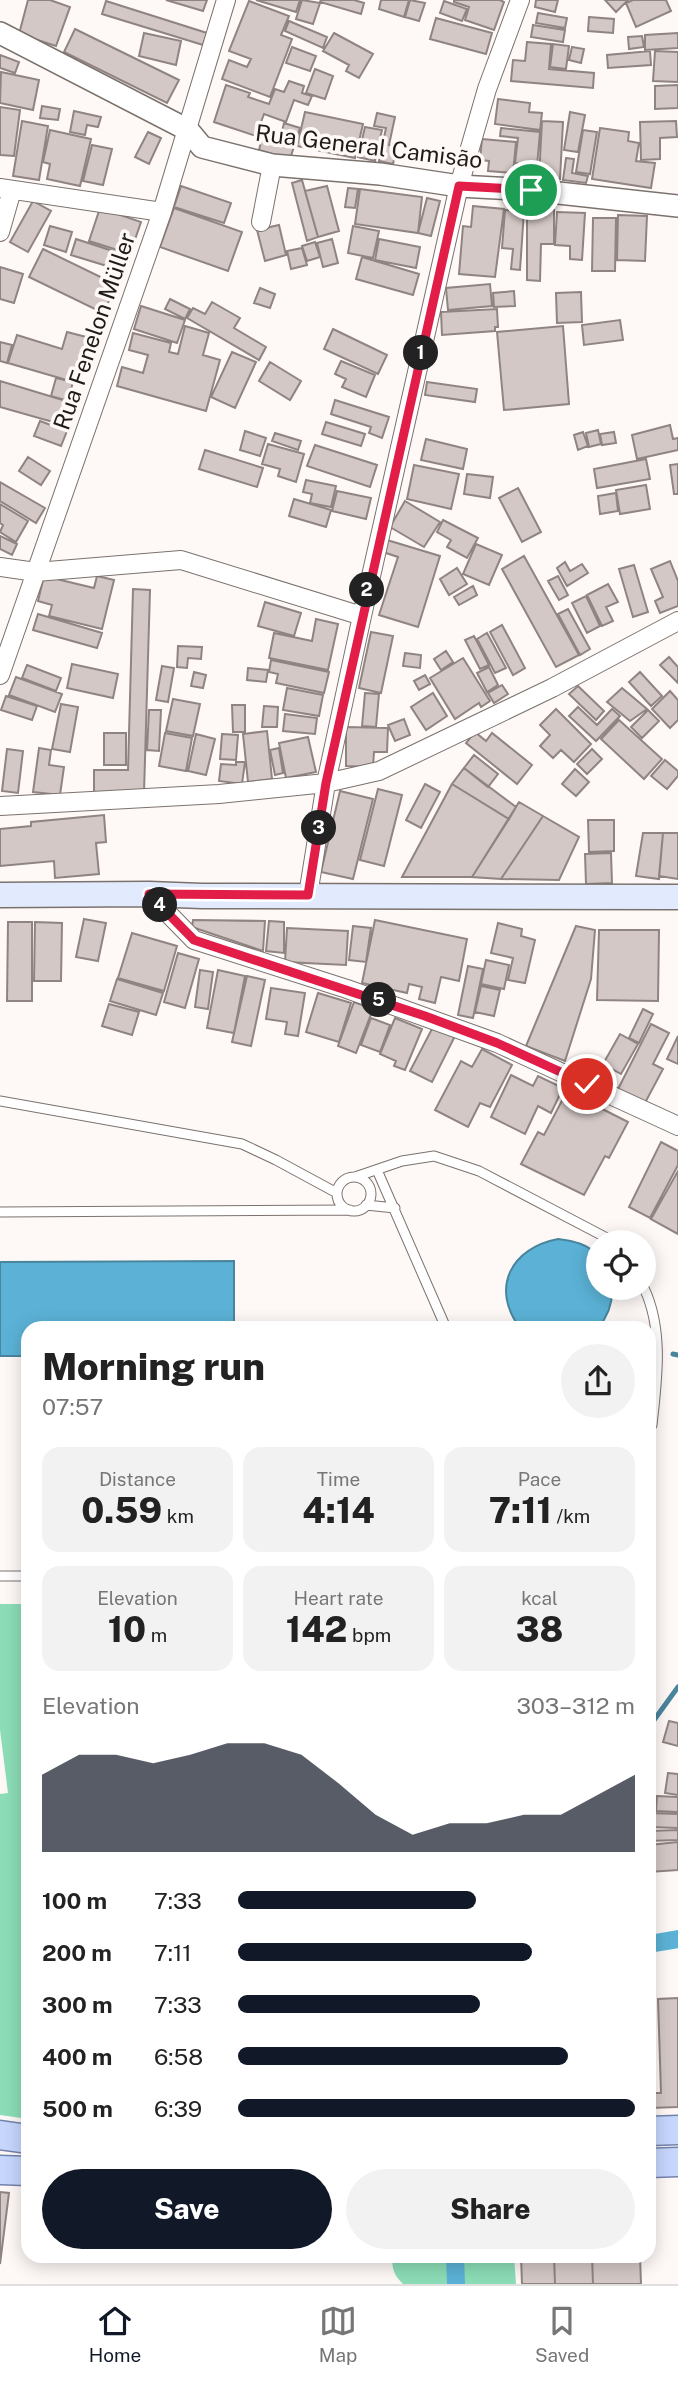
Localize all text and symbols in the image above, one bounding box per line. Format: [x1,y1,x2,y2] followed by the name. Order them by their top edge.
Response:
[254,119,484,173] street label: Rua General Camisão
[501,160,561,220] pin
[512,171,550,209] icon: arrive
[48,229,140,433] street label: Rua Fenelon Müller
[404,336,438,370] pin: 1
[416,341,425,363] text: 1
[350,572,384,608] pin: 2
[360,578,373,600] text: 2
[302,810,336,846] pin: 3
[312,816,325,838] text: 3
[142,888,178,922] pin: 4
[153,893,166,915] text: 4
[362,982,396,1018] pin: 5
[372,988,385,1010] text: 5
[557,1054,617,1114] pin
[568,1065,606,1103] icon: check
[586,1230,656,1300] map controls
[586,1230,656,1300] button: locate
[42,1344,265,1389] text: Morning run
[561,1344,635,1418] button: share
[42,1393,103,1420] text: 07:57
[99,1468,176,1490] text: Distance
[317,1468,360,1490] text: Time
[518,1468,561,1490] text: Pace
[81,1490,162,1531] text: 0.59
[302,1490,375,1531] text: 4:14
[489,1490,552,1531] text: 7:11
[162,1505,194,1527] text: km
[552,1505,590,1527] text: /km
[97,1587,178,1609] text: Elevation
[294,1587,383,1609] text: Heart rate
[521,1587,558,1609] text: kcal
[108,1609,146,1650] text: 10
[286,1609,347,1650] text: 142
[516,1609,563,1650] text: 38
[146,1624,167,1646] text: m
[347,1624,391,1646] text: bpm
[42,1692,140,1719] text: Elevation
[516,1692,635,1719] text: 303–312 m
[42,1887,107,1914] text: 100 m
[154,1887,202,1914] text: 7:33
[42,1939,112,1966] text: 200 m
[154,1939,192,1966] text: 7:11
[42,1991,113,2018] text: 300 m
[154,1991,202,2018] text: 7:33
[42,2043,112,2070] text: 400 m
[154,2043,203,2070] text: 6:58
[42,2095,113,2122] text: 500 m
[154,2095,202,2122] text: 6:39
[42,2169,332,2249] button: Save
[346,2169,635,2249] button: Share
[89,2302,141,2366] tab: Home
[319,2302,357,2366] tab: Map
[535,2302,589,2366] tab: Saved

